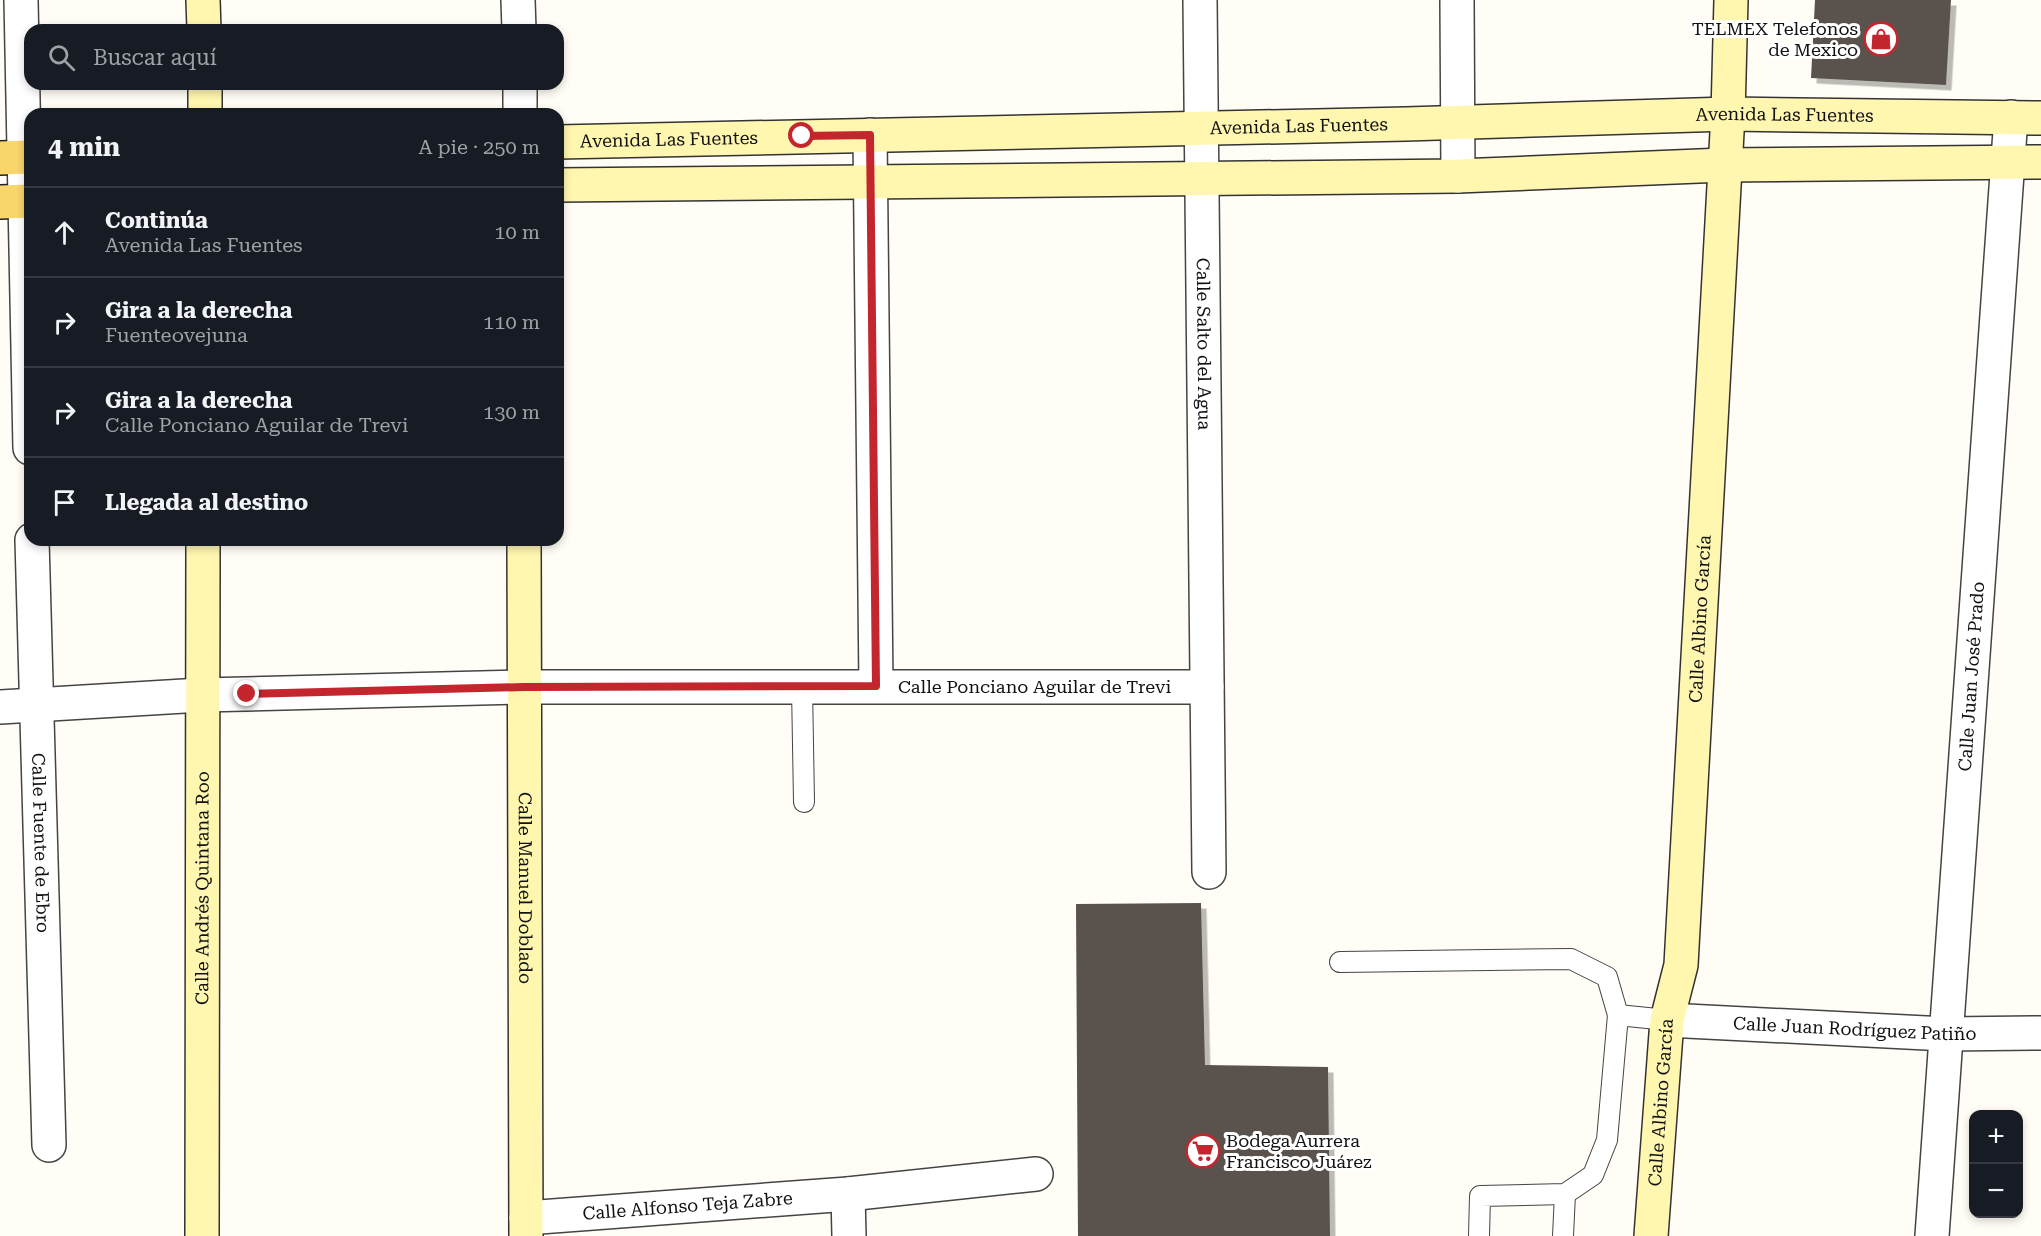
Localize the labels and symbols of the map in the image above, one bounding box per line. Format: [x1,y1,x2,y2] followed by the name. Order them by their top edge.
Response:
[1692,18,1858,60] place label: TELMEX Telefonos de Mexico
[1863,21,1899,57] shop icon: TELMEX Telefonos de Mexico
[1695,103,1874,126] street label: Avenida Las Fuentes
[1210,113,1388,138] street label: Avenida Las Fuentes
[788,122,814,148] route start
[580,127,758,152] street label: Avenida Las Fuentes
[1193,258,1215,431] street label: Calle Salto del Agua
[1684,534,1715,703] street label: Calle Albino García
[1954,581,1988,772] street label: Calle Juan José Prado
[898,676,1171,697] street label: Calle Ponciano Aguilar de Trevi
[233,680,259,706] route end
[28,752,54,933] street label: Calle Fuente de Ebro
[191,771,213,1005] street label: Calle Andrés Quintana Roo
[515,792,536,984] street label: Calle Manuel Doblado
[1733,1012,1976,1044] street label: Calle Juan Rodríguez Patiño
[1644,1017,1677,1187] street label: Calle Albino García
[1226,1130,1372,1172] place label: Bodega Aurrera Francisco Juárez
[1185,1133,1221,1169] supermarket icon: Bodega Aurrera Francisco Juárez
[582,1187,793,1224] street label: Calle Alfonso Teja Zabre

